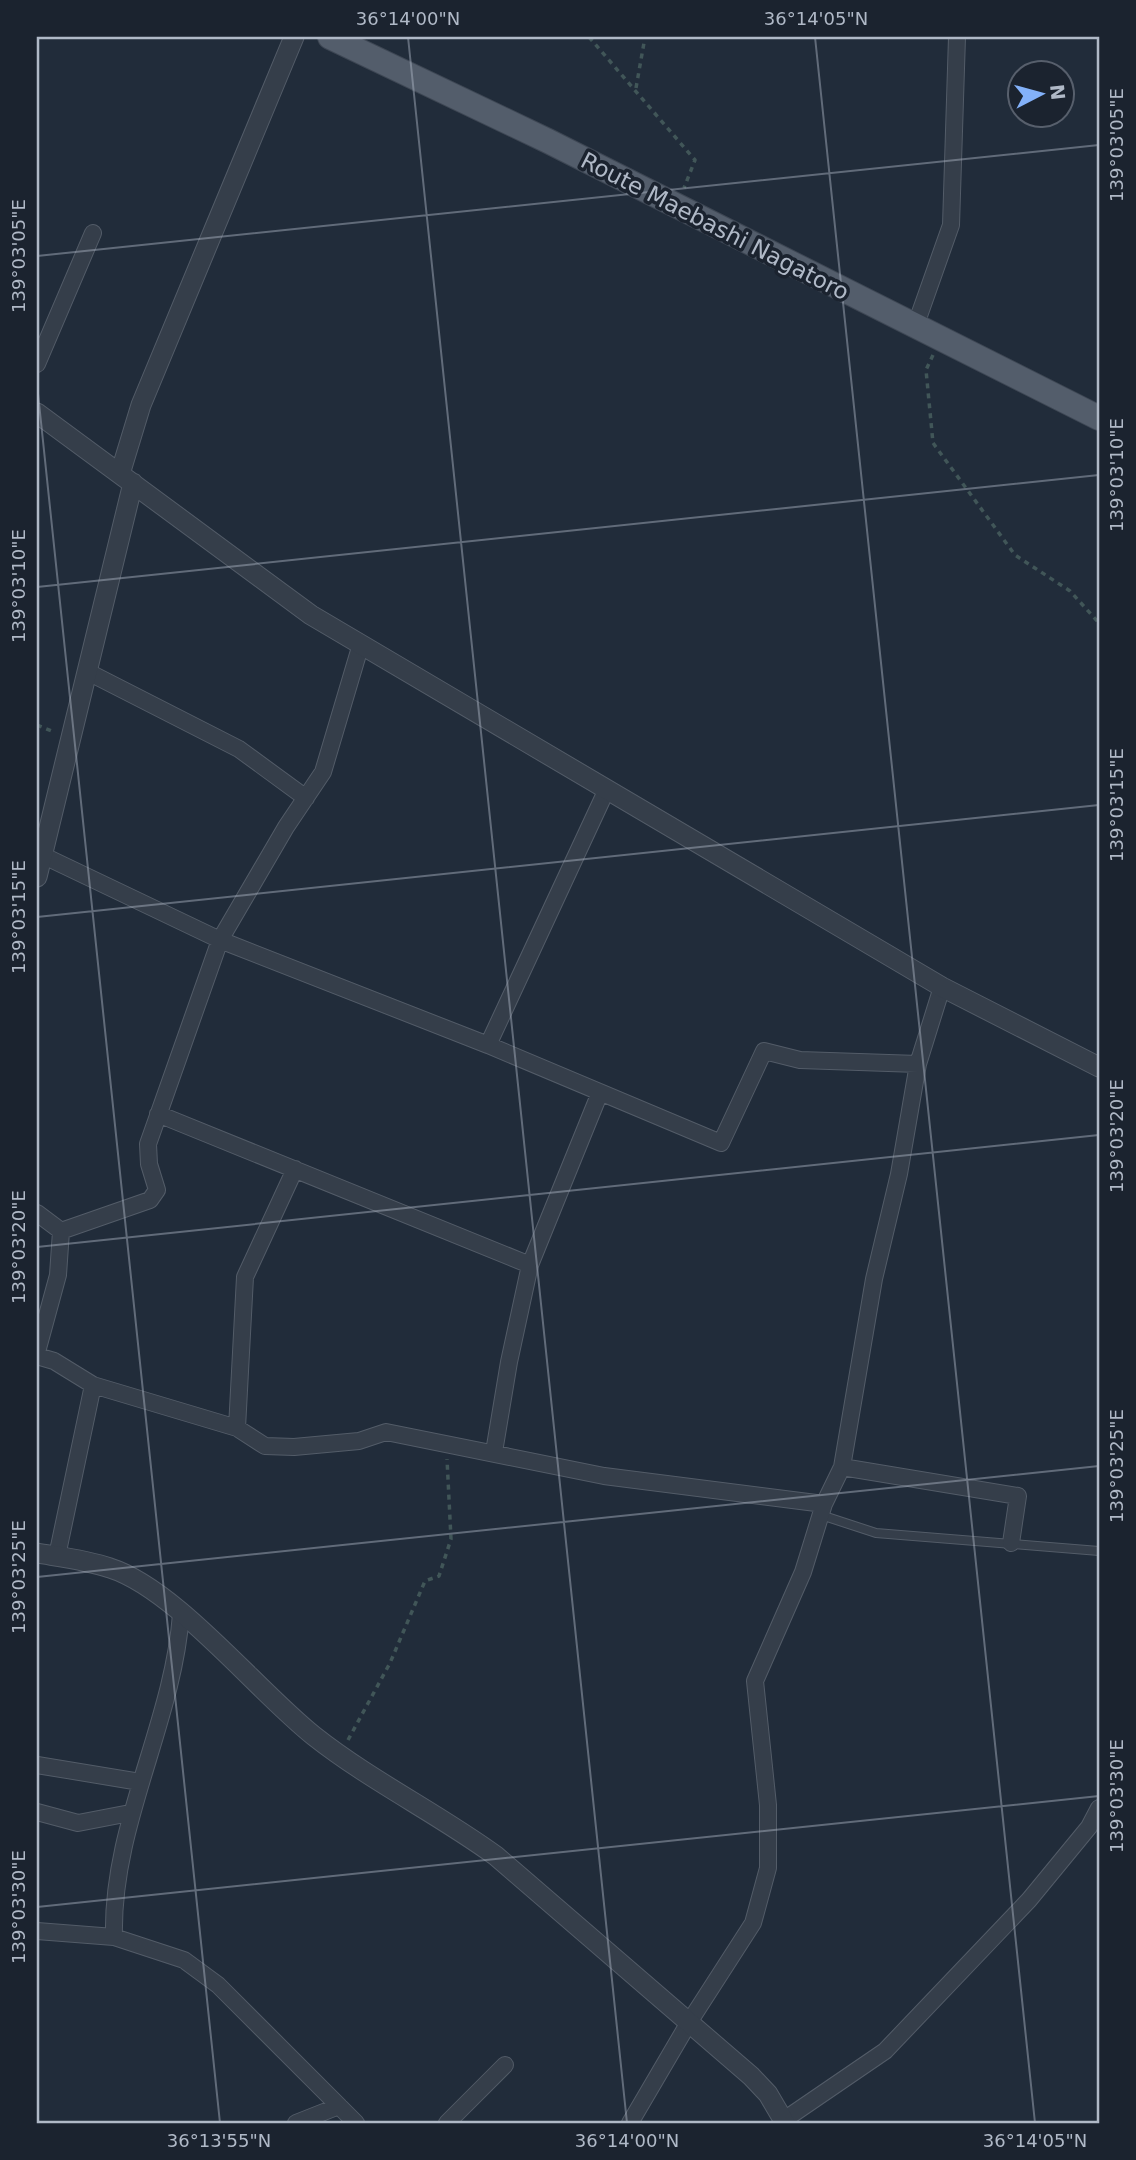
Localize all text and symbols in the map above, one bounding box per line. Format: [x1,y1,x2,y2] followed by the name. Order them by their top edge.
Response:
[356,8,460,29] text: 36°14'00"N
[764,8,868,29] text: 36°14'05"N
[1006,60,1076,130] north arrow
[1046,83,1070,101] text: N
[1106,88,1127,202] text: 139°03'05"E
[577,147,853,305] street label: Route Maebashi Nagatoro
[8,199,29,313] text: 139°03'05"E
[1106,418,1127,532] text: 139°03'10"E
[8,529,29,643] text: 139°03'10"E
[1106,748,1127,862] text: 139°03'15"E
[8,860,29,974] text: 139°03'15"E
[1106,1079,1127,1193] text: 139°03'20"E
[8,1190,29,1304] text: 139°03'20"E
[1106,1409,1127,1523] text: 139°03'25"E
[8,1520,29,1634] text: 139°03'25"E
[1106,1739,1127,1853] text: 139°03'30"E
[8,1850,29,1964] text: 139°03'30"E
[167,2130,271,2151] text: 36°13'55"N
[575,2130,679,2151] text: 36°14'00"N
[983,2130,1087,2151] text: 36°14'05"N

